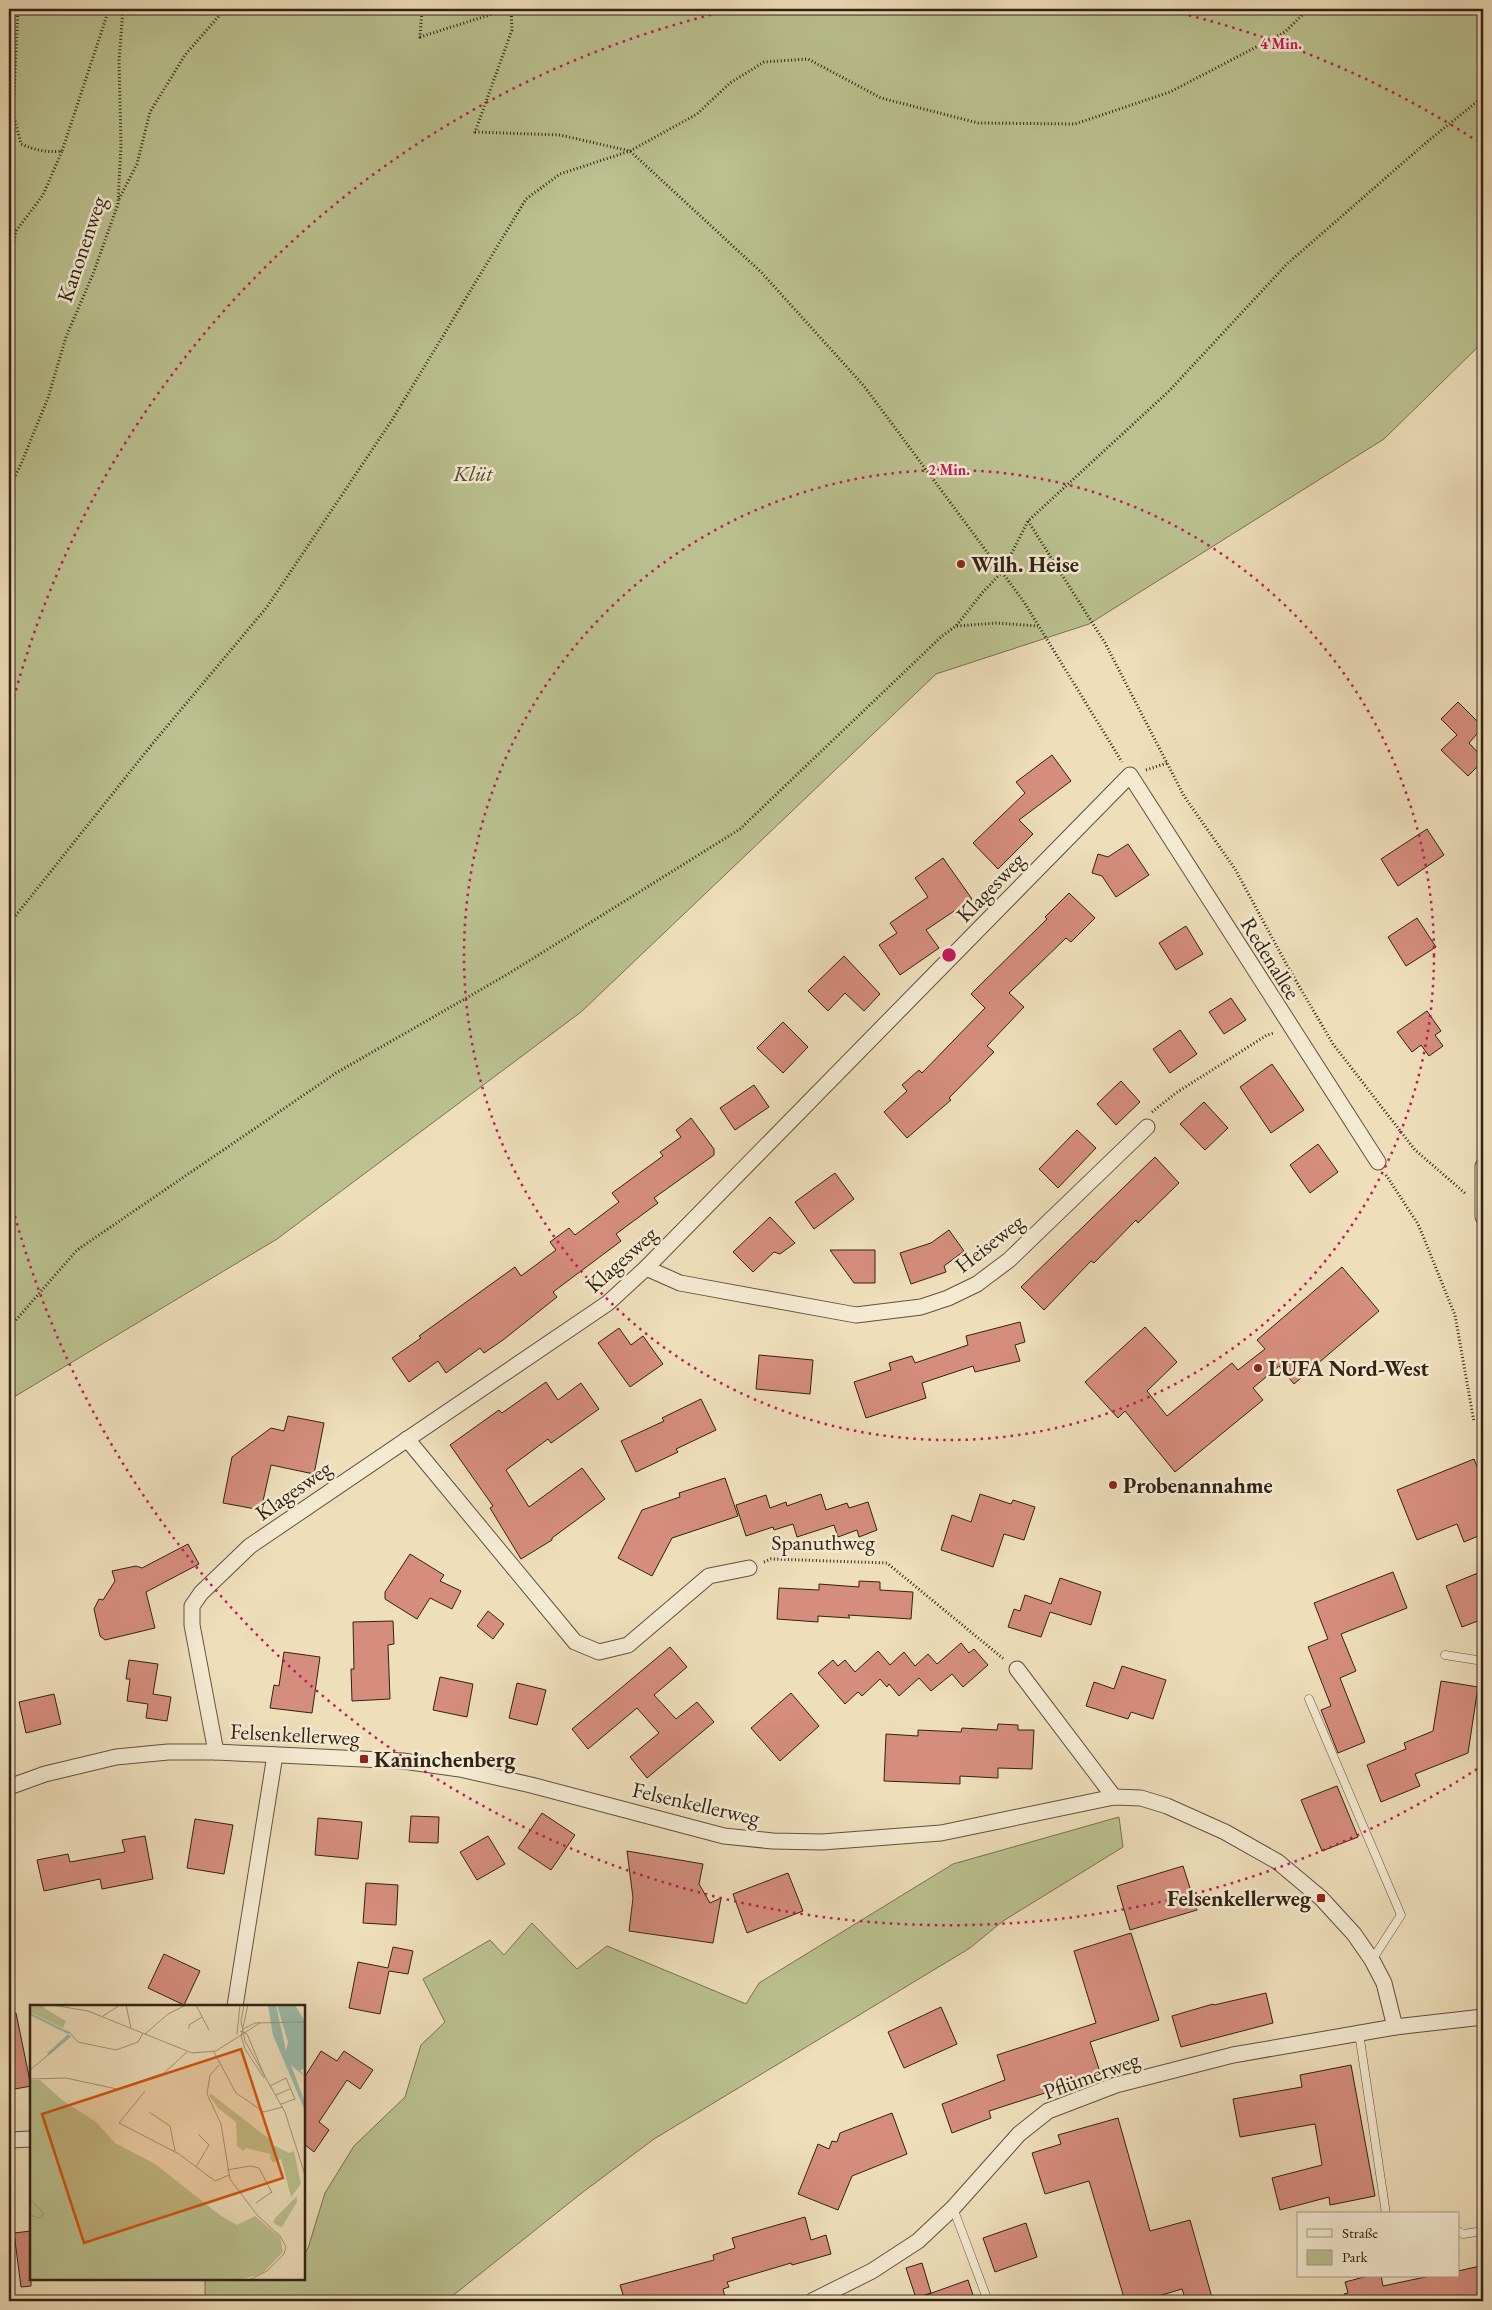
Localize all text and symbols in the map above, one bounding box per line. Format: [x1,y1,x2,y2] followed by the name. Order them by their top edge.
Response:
[1260,34,1302,53] text: 4 Min.
[50,192,113,306] street label: Kanonenweg
[452,459,494,488] park label: Klüt
[928,460,970,479] text: 2 Min.
[971,550,1079,579] place label: Wilh. Heise
[955,558,967,570] marker: Wilh. Heise
[950,846,1031,929] street label: Klagesweg
[1234,912,1307,1005] street label: Redenallee
[940,946,958,964] centre of rings
[949,1207,1030,1279] street label: Heiseweg
[579,1219,664,1299] street label: Klagesweg
[1268,1354,1430,1383] place label: LUFA Nord-West
[1252,1362,1264,1374] marker: LUFA Nord-West
[249,1453,338,1527] street label: Klagesweg
[1123,1471,1273,1500] place label: Probenannahme
[1107,1479,1119,1491] marker: Probenannahme
[771,1528,875,1557] street label: Spanuthweg
[229,1717,361,1752] street label: Felsenkellerweg
[374,1745,517,1774] place label: Kaninchenberg
[358,1753,370,1765] marker: Kaninchenberg
[629,1775,763,1832] street label: Felsenkellerweg
[1167,1884,1312,1913] place label: Felsenkellerweg
[1315,1892,1327,1904] marker: Felsenkellerweg
[30,2005,305,2280] inset map
[1039,2044,1144,2106] street label: Pflümerweg
[1297,2212,1460,2278] legend
[1342,2223,1378,2242] text: Straße
[1342,2247,1369,2266] text: Park

